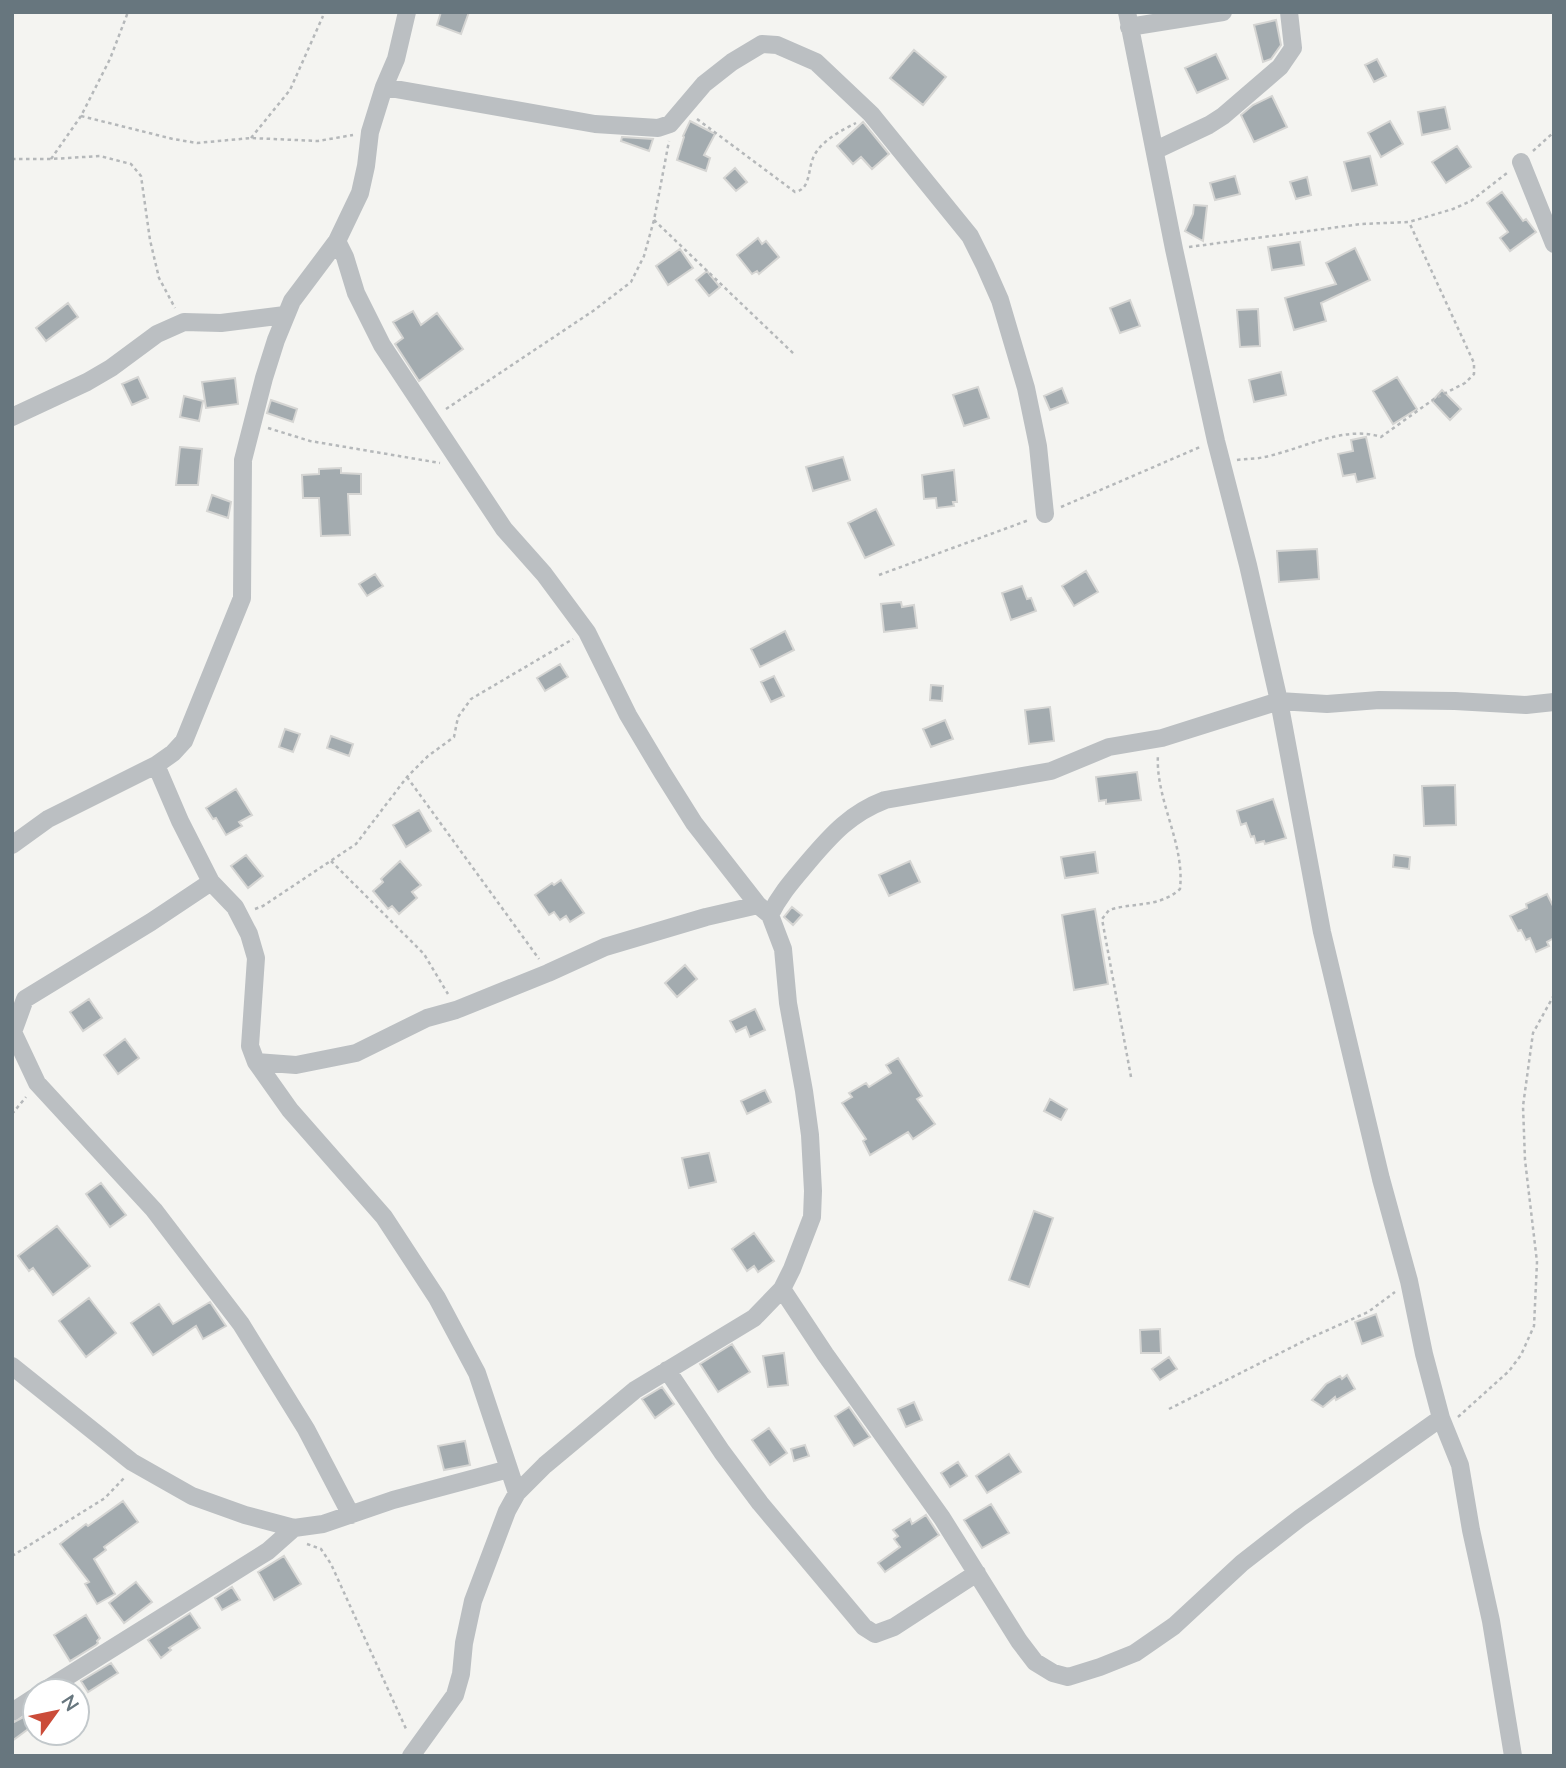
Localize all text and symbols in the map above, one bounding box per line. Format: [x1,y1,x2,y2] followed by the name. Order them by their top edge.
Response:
[21,1677,91,1747] north arrow
[57,1690,84,1715] text: N

